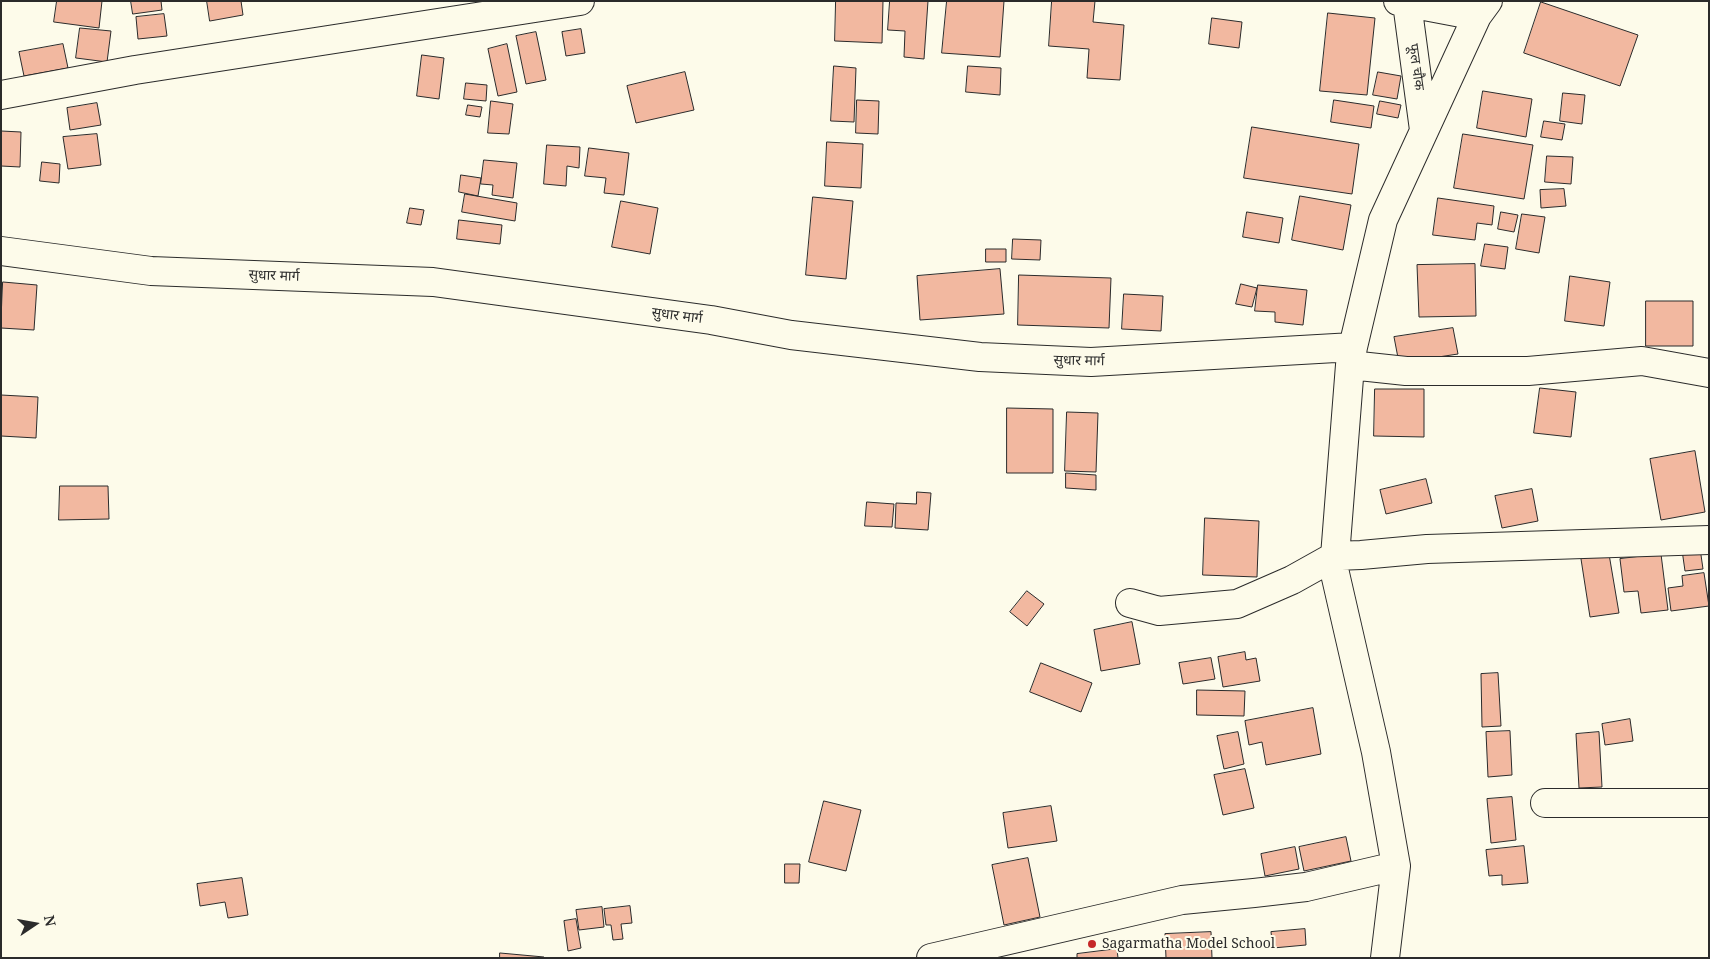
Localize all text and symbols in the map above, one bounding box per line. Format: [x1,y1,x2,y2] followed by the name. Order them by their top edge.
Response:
[1404,42,1428,92] street label: फूल चौक
[248,267,300,285] street label: सुधार मार्ग
[651,305,703,327] street label: सुधार मार्ग
[1053,352,1105,370] street label: सुधार मार्ग
[10,899,60,949] north arrow
[40,913,61,928] text: N
[1102,936,1275,952] place label: Sagarmatha Model School
[1086,938,1098,950] marker: Sagarmatha Model School

